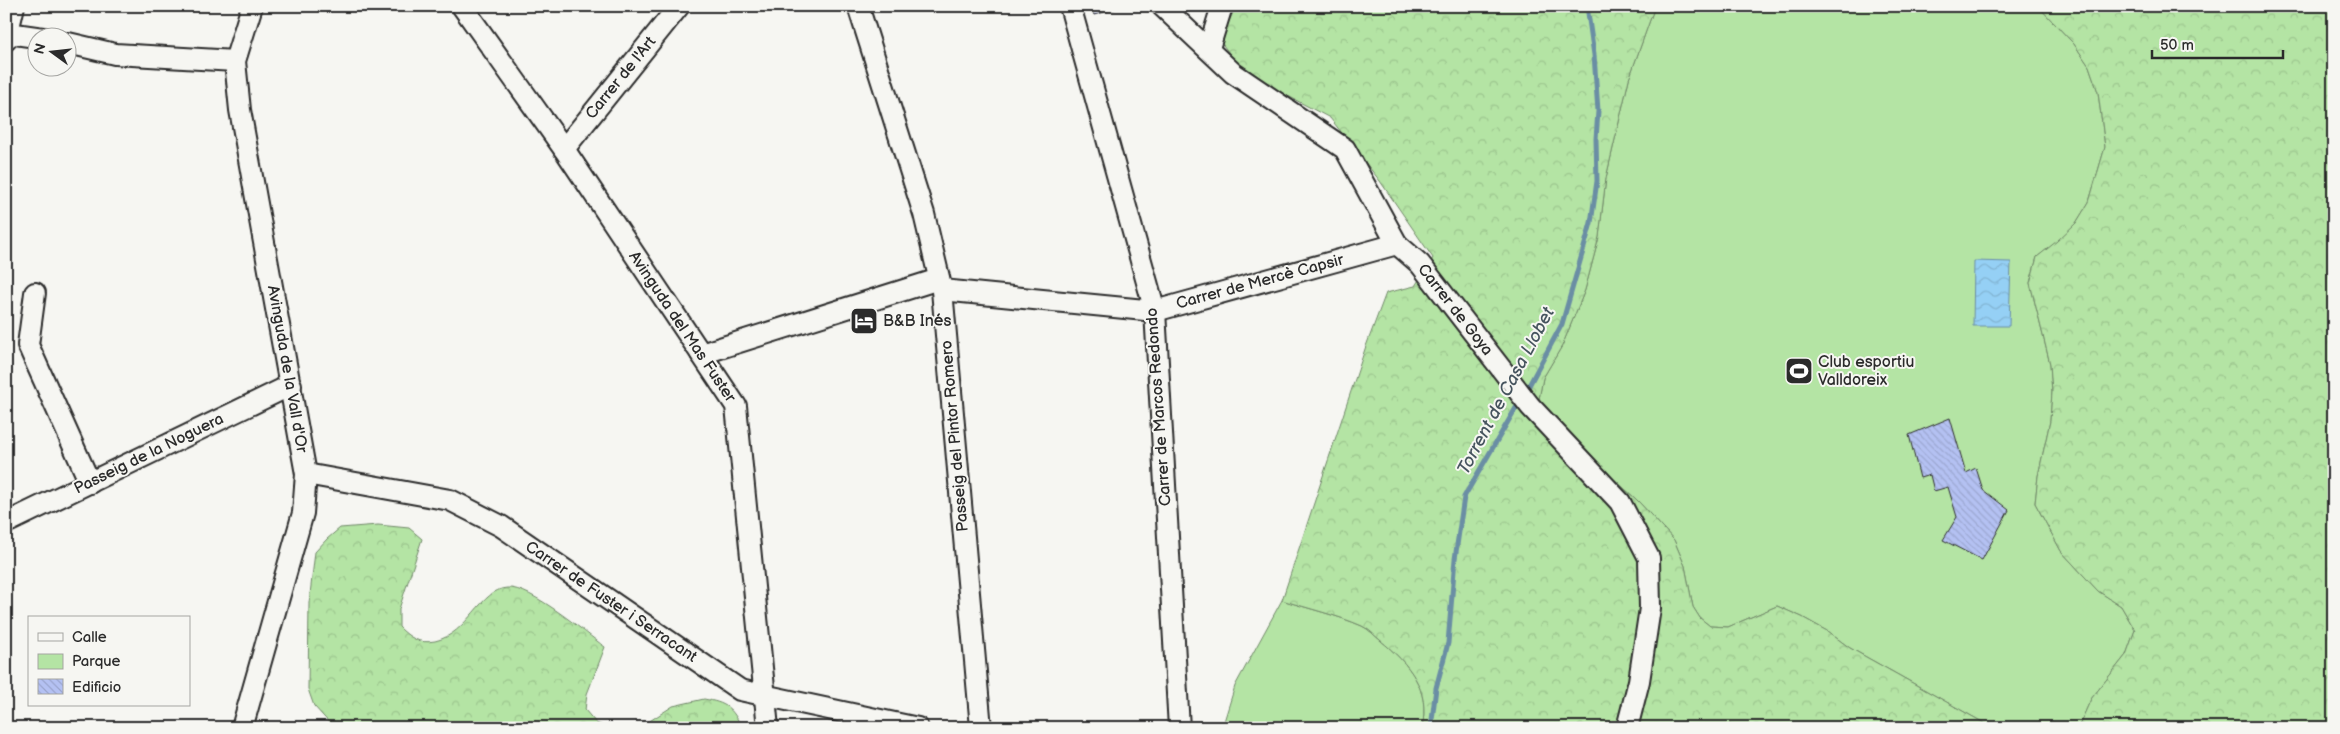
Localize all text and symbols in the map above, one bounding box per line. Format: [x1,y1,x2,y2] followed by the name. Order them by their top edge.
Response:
[28,28,78,78] north arrow
[2152,28,2284,60] scale bar
[582,33,660,123] street label: Carrer de l'Art
[2160,36,2194,55] text: 50 m
[30,41,49,56] text: N
[624,248,740,406] street label: Avinguda del Mas Fuster
[1174,250,1346,314] street label: Carrer de Mercè Capsir
[1413,260,1497,360] street label: Carrer de Goya
[263,284,311,454] street label: Avinguda de la Vall d'Or
[1453,303,1559,478] water label: Torrent de Casa Llobet
[849,306,879,336] hotel icon: B&B Inés
[1143,307,1175,507] street label: Carrer de Marcos Redondo
[883,312,951,331] place label: B&B Inés
[937,340,973,532] street label: Passeig del Pintor Romero
[1818,353,1914,390] place label: Club esportiu Valldoreix
[1784,356,1814,386] sports icon: Club esportiu Valldoreix
[71,409,227,499] street label: Passeig de la Noguera
[521,537,701,667] street label: Carrer de Fuster i Serracant
[28,616,190,706] legend
[72,628,107,647] text: Calle
[72,652,121,671] text: Parque
[72,678,121,697] text: Edificio

